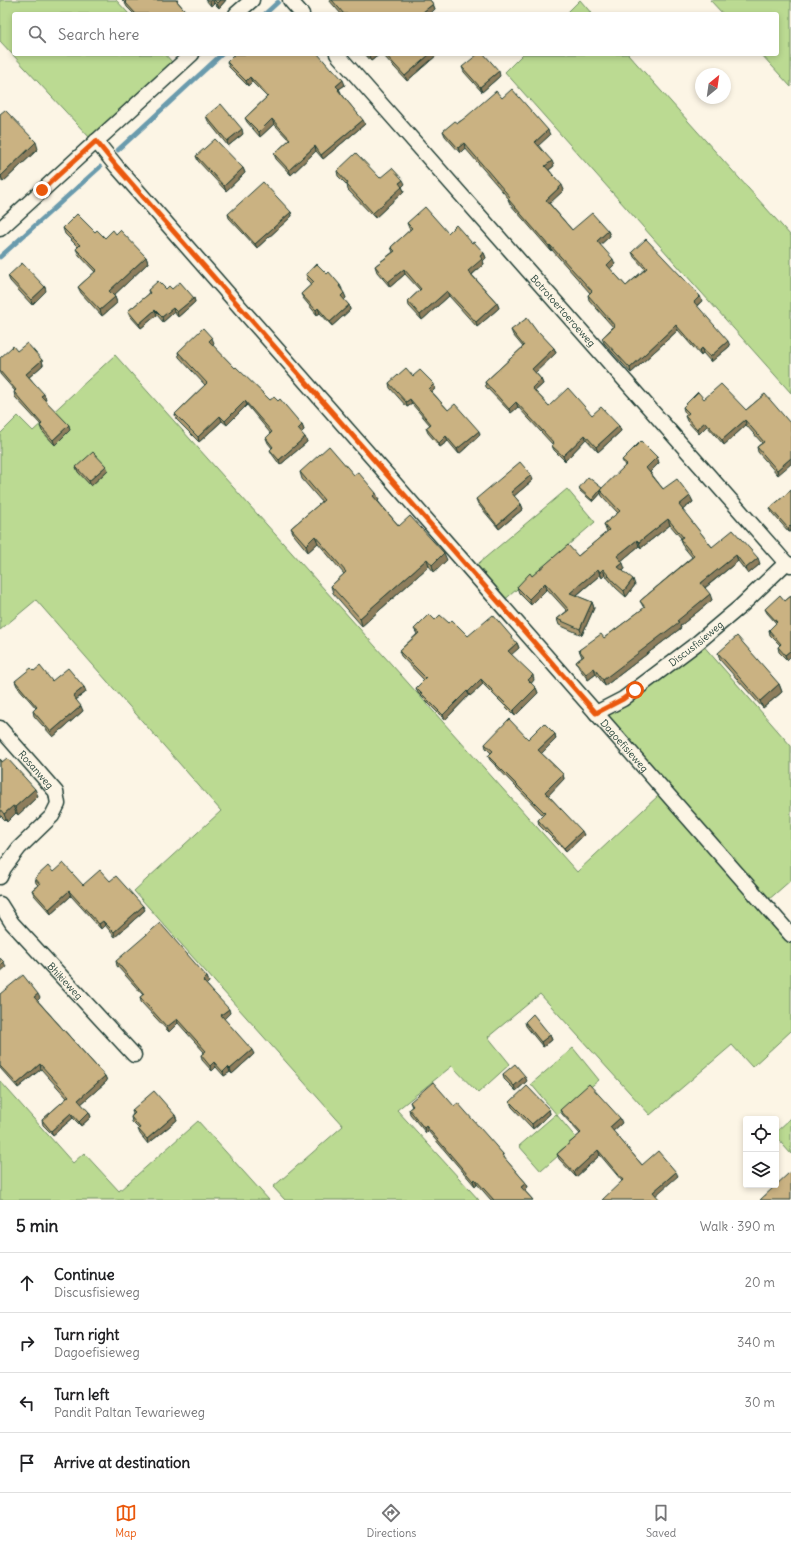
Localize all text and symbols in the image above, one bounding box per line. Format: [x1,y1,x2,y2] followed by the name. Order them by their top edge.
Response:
[12,12,779,56] search box
[26,23,48,45] icon: search
[58,25,139,44] text: Search here
[695,68,731,104] north arrow
[33,181,51,199] route end
[528,272,598,350] street label: Botrotoertoeroeweg
[666,618,726,669] street label: Discusfisieweg
[626,681,644,699] route start
[598,717,651,775] street label: Dagoefisieweg
[16,748,56,792] street label: Rosanweg
[44,960,85,1002] street label: Bhikieweg
[743,1116,779,1188] map controls
[743,1116,779,1152] button: locate
[743,1152,779,1188] button: layers
[16,1215,58,1237] text: 5 min
[700,1218,775,1235] text: Walk · 390 m
[54,1265,115,1284] text: Continue
[16,1272,38,1294] icon: ahead
[745,1274,775,1291] text: 20 m
[54,1284,140,1301] text: Discusfisieweg
[54,1325,119,1344] text: Turn right
[16,1332,38,1354] icon: right
[737,1334,775,1351] text: 340 m
[54,1344,140,1361] text: Dagoefisieweg
[54,1385,109,1404] text: Turn left
[16,1392,38,1414] icon: left
[745,1394,775,1411] text: 30 m
[54,1404,205,1421] text: Pandit Paltan Tewarieweg
[16,1452,38,1474] icon: arrive
[54,1453,190,1472] text: Arrive at destination
[115,1502,137,1540] tab: Map
[367,1502,416,1540] tab: Directions
[646,1502,676,1540] tab: Saved

